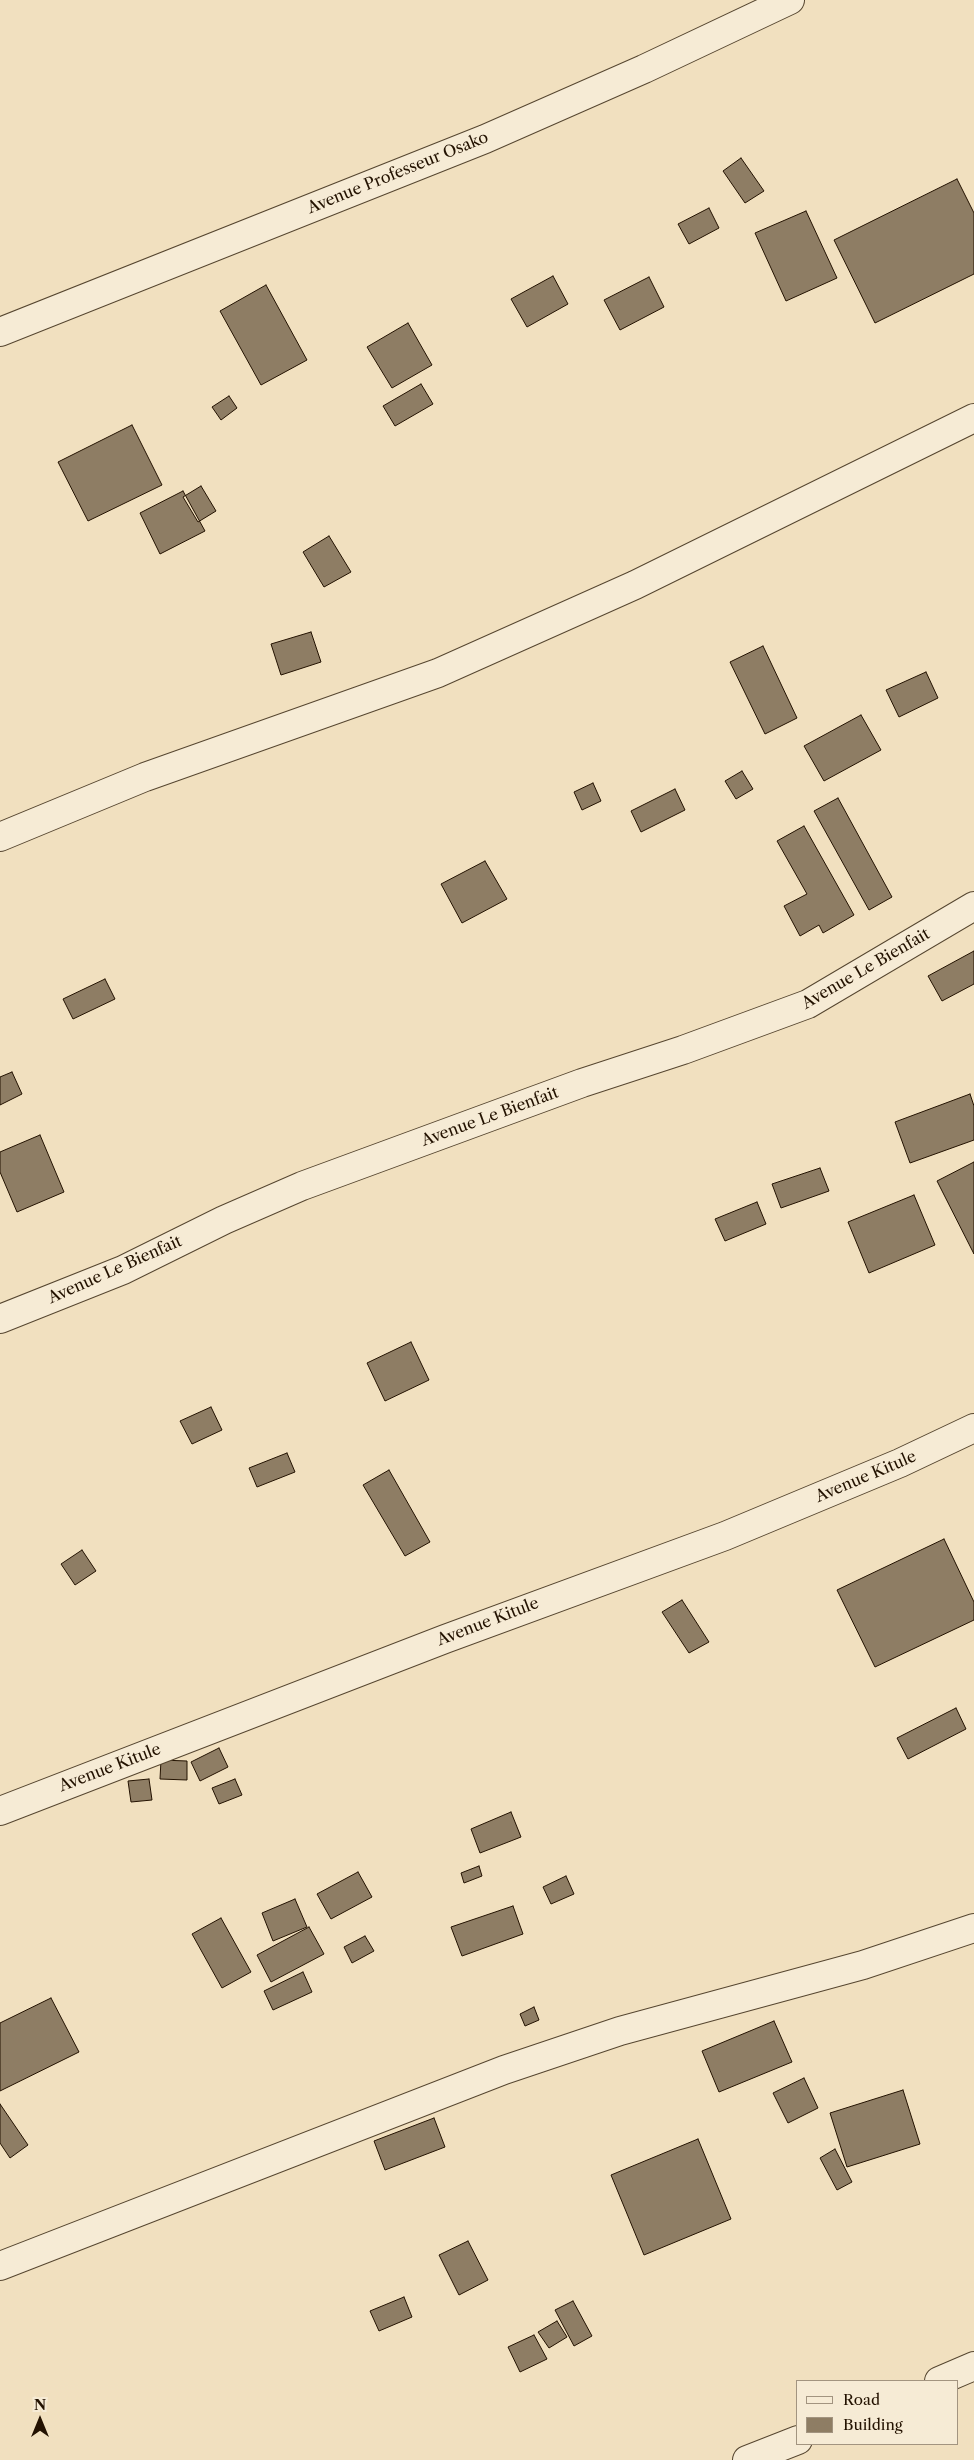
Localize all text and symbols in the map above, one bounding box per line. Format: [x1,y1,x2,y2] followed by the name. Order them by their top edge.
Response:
[305,128,491,218] street label: Avenue Professeur Osako
[799,925,933,1013] street label: Avenue Le Bienfait
[419,1083,561,1151] street label: Avenue Le Bienfait
[45,1232,185,1308] street label: Avenue Le Bienfait
[813,1447,919,1507] street label: Avenue Kitule
[434,1594,542,1650] street label: Avenue Kitule
[56,1740,164,1796] street label: Avenue Kitule
[796,2380,959,2445] legend
[843,2390,880,2409] text: Road
[15,2395,65,2445] north arrow
[34,2396,46,2414] text: N
[843,2415,903,2434] text: Building

